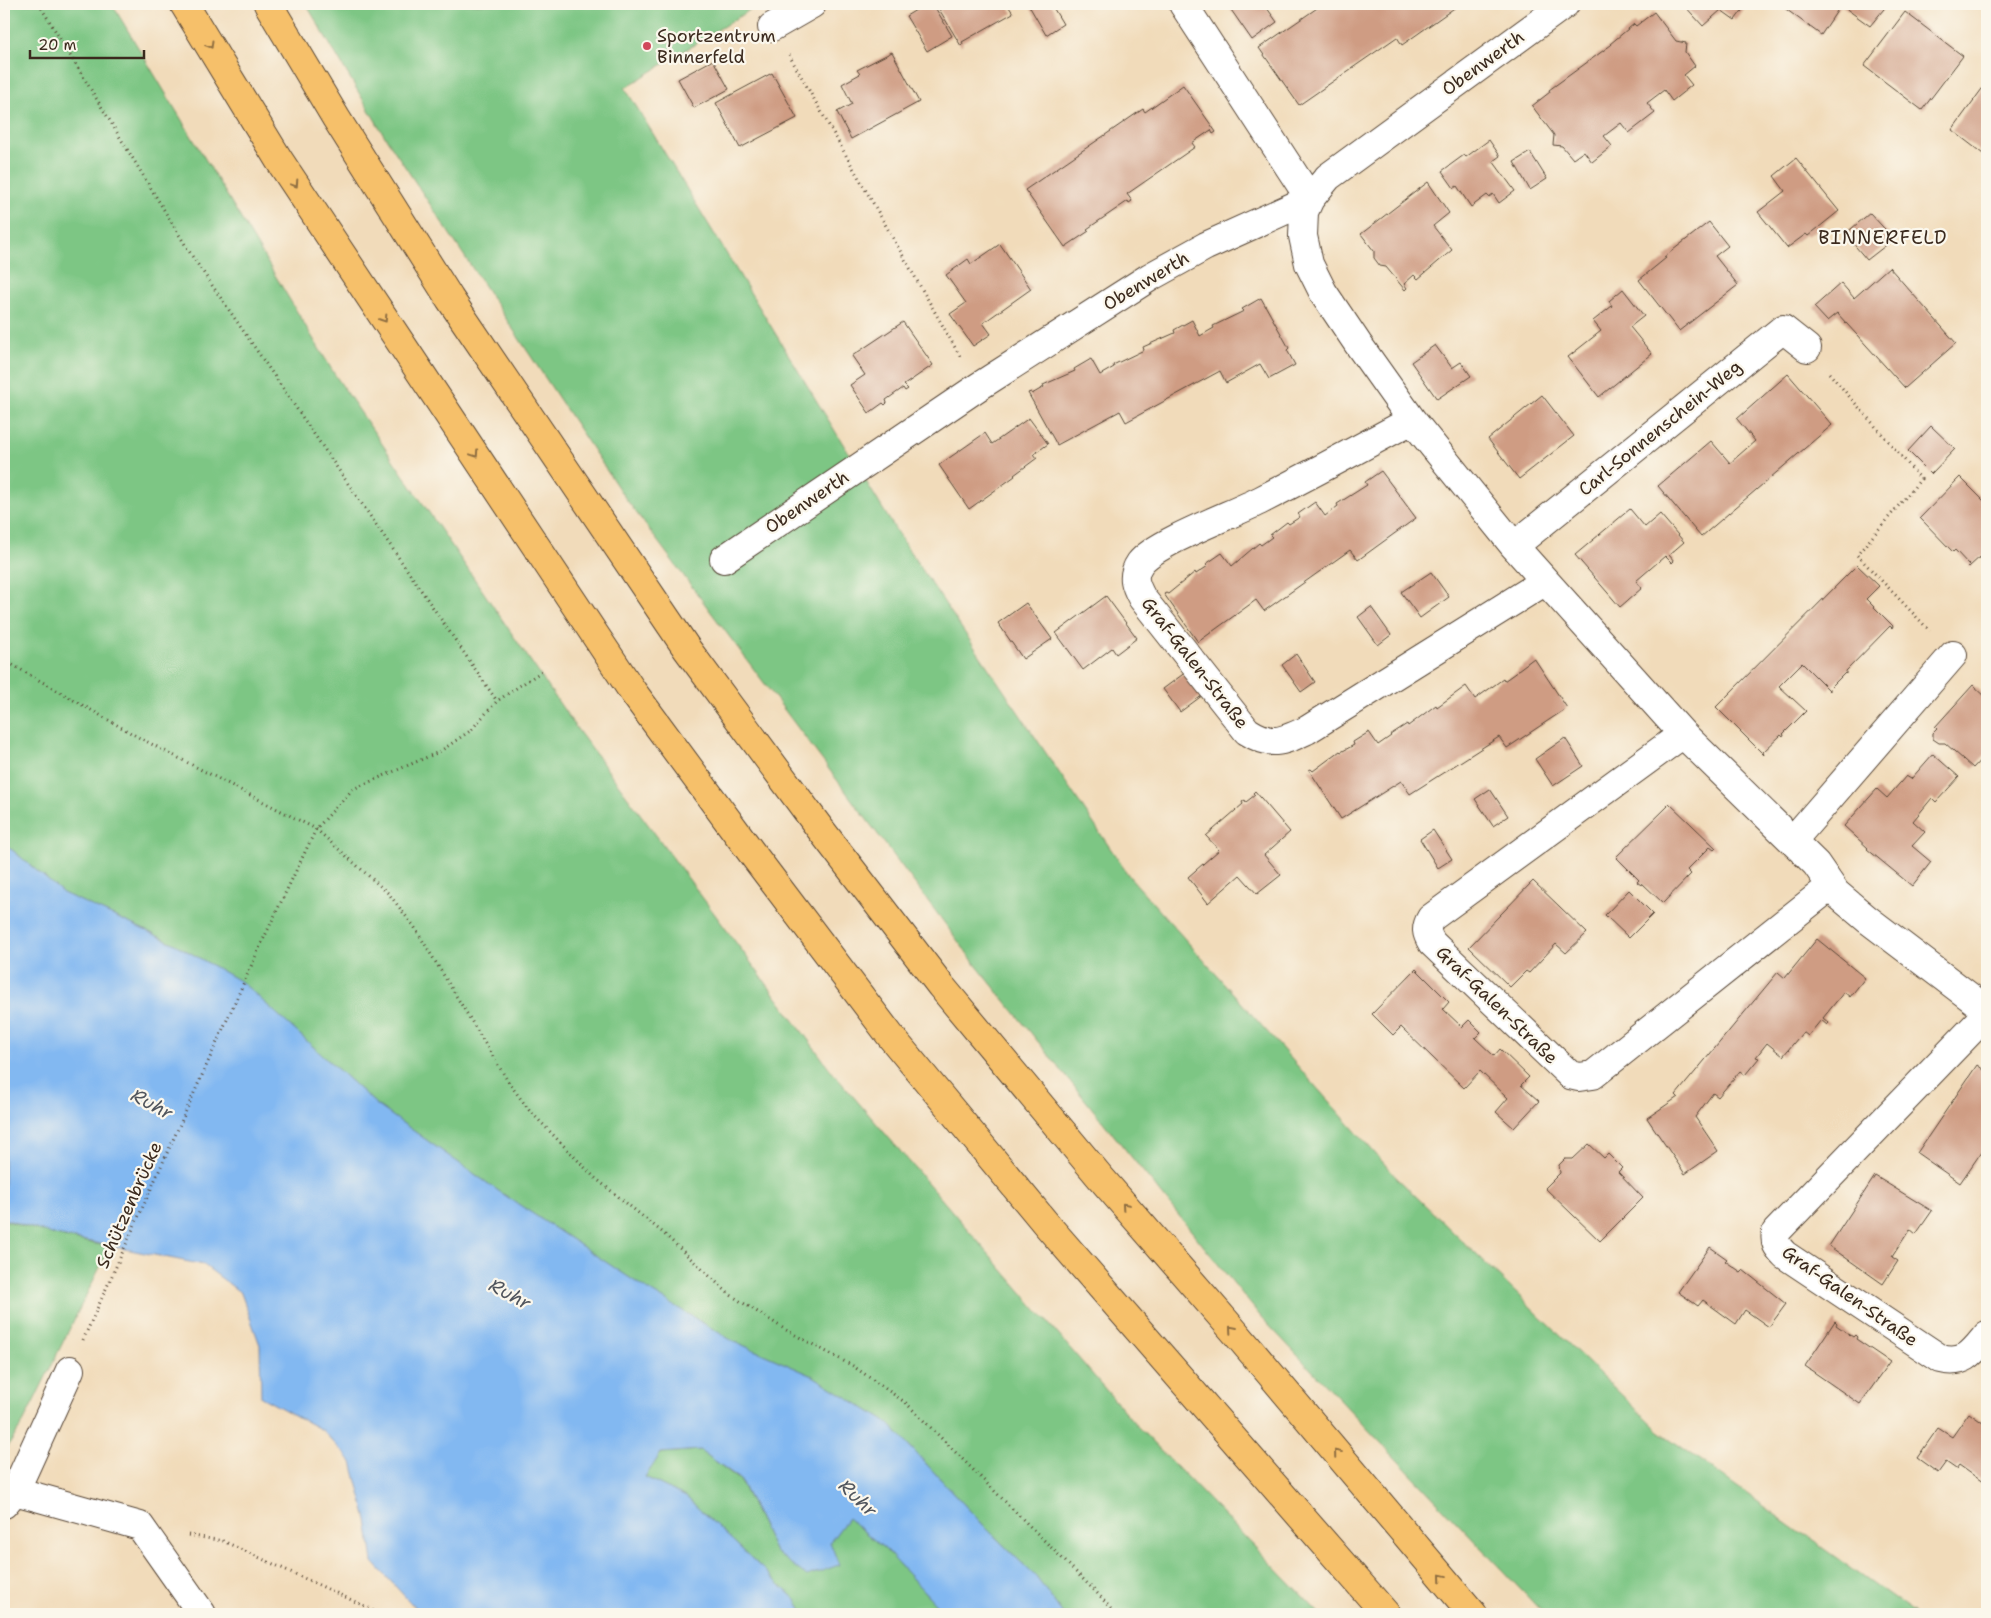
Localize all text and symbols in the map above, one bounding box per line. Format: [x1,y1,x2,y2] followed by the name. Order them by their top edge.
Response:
[657,24,776,69] place label: Sportzentrum Binnerfeld
[1437,25,1529,101] street label: Obenwerth
[30,28,144,60] scale bar
[38,35,77,55] text: 20 m
[203,40,213,49] one-way arrow
[641,40,653,52] marker: Sportzentrum Binnerfeld
[289,178,298,187] one-way arrow
[1818,225,1948,250] district label: BINNERFELD
[1098,246,1194,316] street label: Obenwerth
[378,314,388,323] one-way arrow
[1573,355,1747,501] street label: Carl-Sonnenschein-Weg
[468,449,478,458] one-way arrow
[760,465,854,539] street label: Obenwerth
[1136,592,1254,734] street label: Graf-Galen-Straße
[1431,941,1563,1069] street label: Graf-Galen-Straße
[127,1083,178,1126] water label: Ruhr
[90,1138,168,1272] street label: Schützenbrücke
[1122,1203,1131,1212] one-way arrow
[1777,1240,1923,1352] street label: Graf-Galen-Straße
[485,1273,536,1316] water label: Ruhr
[1229,1326,1238,1335] one-way arrow
[1334,1450,1343,1459] one-way arrow
[833,1474,883,1523] water label: Ruhr
[1439,1574,1448,1583] one-way arrow

